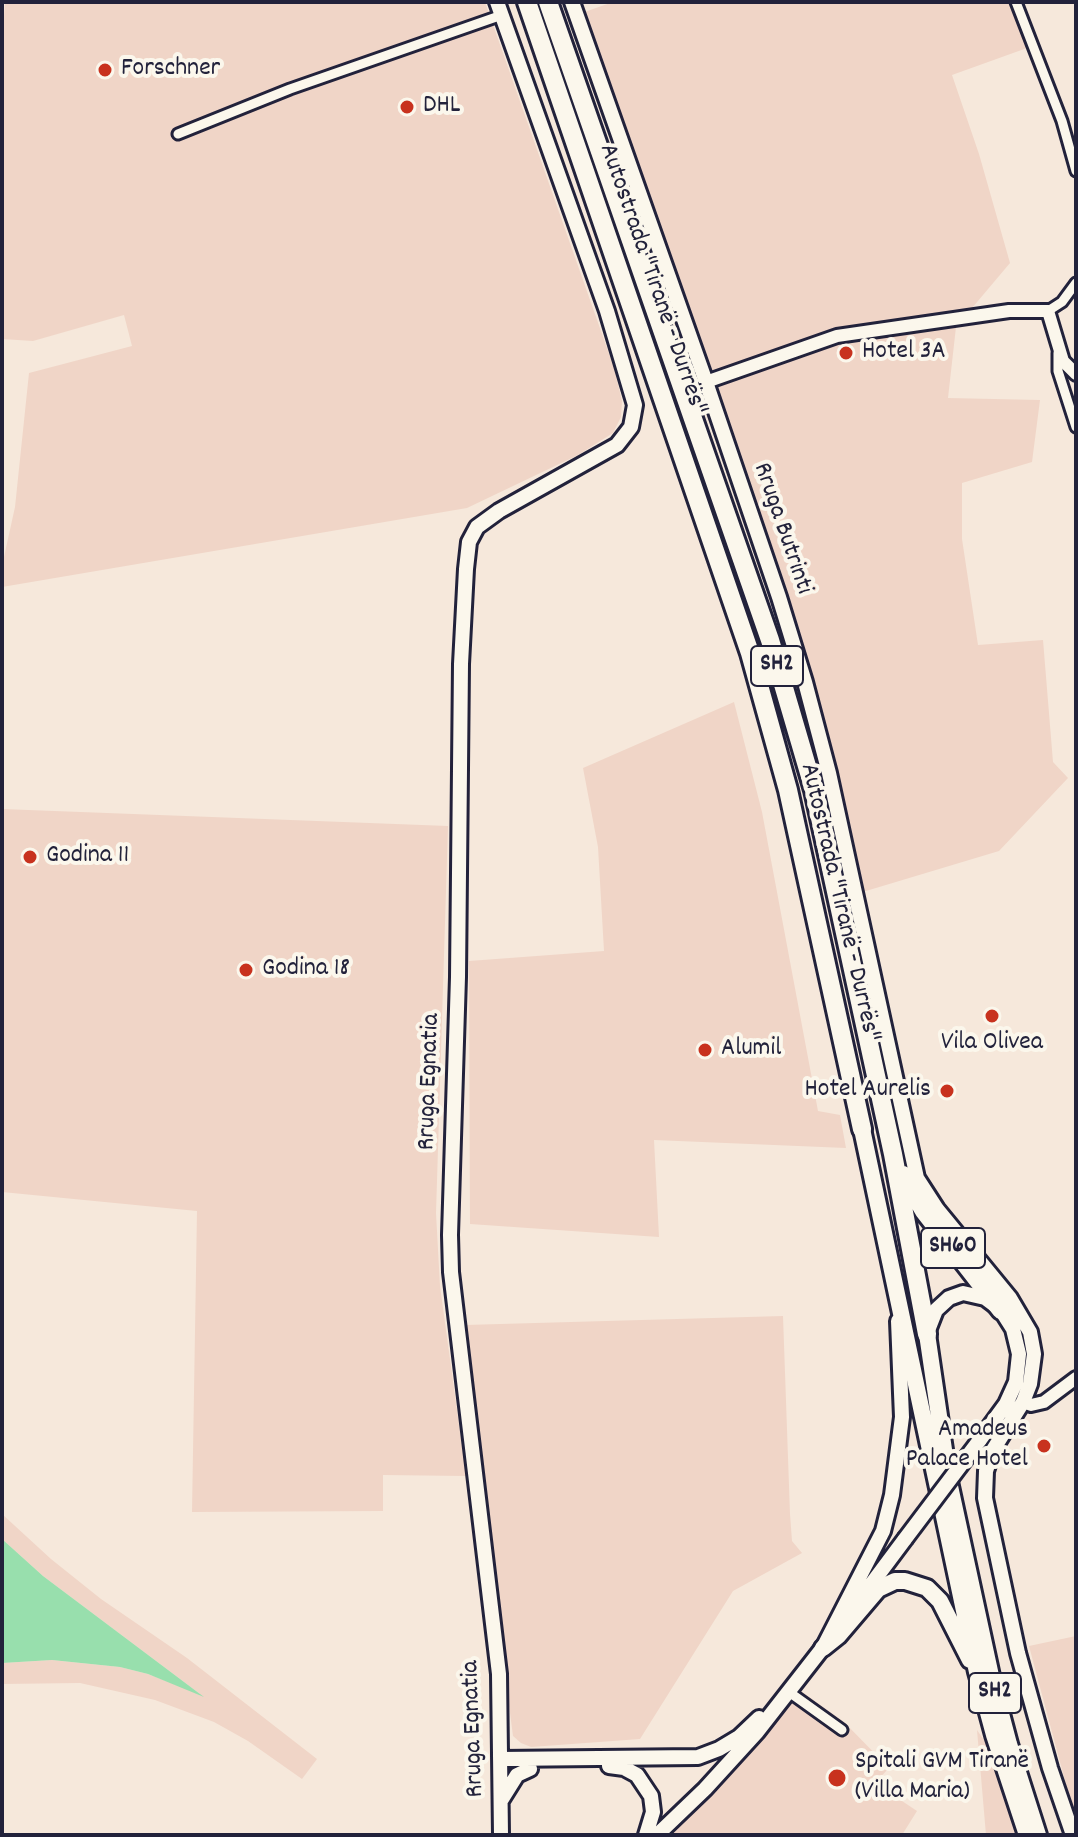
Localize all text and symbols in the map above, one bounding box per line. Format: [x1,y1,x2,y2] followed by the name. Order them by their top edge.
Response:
[121,54,220,86] place label: Forschner
[96,61,114,79] marker: Forschner
[423,91,460,123] place label: DHL
[398,98,416,116] marker: DHL
[590,140,712,420] street label: Autostrada "Tiranë - Durrës"
[862,337,946,369] place label: Hotel 3A
[837,344,855,362] marker: Hotel 3A
[744,459,818,599] street label: Rruga Butrinti
[751,646,803,686] road number: SH2
[791,761,885,1045] street label: Autostrada "Tiranë - Durrës"
[46,841,129,873] place label: Godina 11
[21,848,39,866] marker: Godina 11
[262,954,350,986] place label: Godina 18
[237,961,255,979] marker: Godina 18
[983,1007,1001,1025] marker: Vila Olivea
[413,1013,449,1151] street label: Rruga Egnatia
[941,1028,1043,1060] place label: Vila Olivea
[721,1034,781,1066] place label: Alumil
[696,1041,714,1059] marker: Alumil
[805,1075,931,1107] place label: Hotel Aurelis
[938,1082,956,1100] marker: Hotel Aurelis
[921,1228,985,1268] road number: SH60
[906,1415,1028,1476] place label: Amadeus Palace Hotel
[1035,1437,1053,1455] marker: Amadeus Palace Hotel
[457,1660,493,1798] street label: Rruga Egnatia
[969,1673,1021,1713] road number: SH2
[855,1747,1029,1808] place label: Spitali GVM Tiranë (Villa Maria)
[826,1767,848,1789] marker: Spitali GVM Tiranë (Villa Maria)

